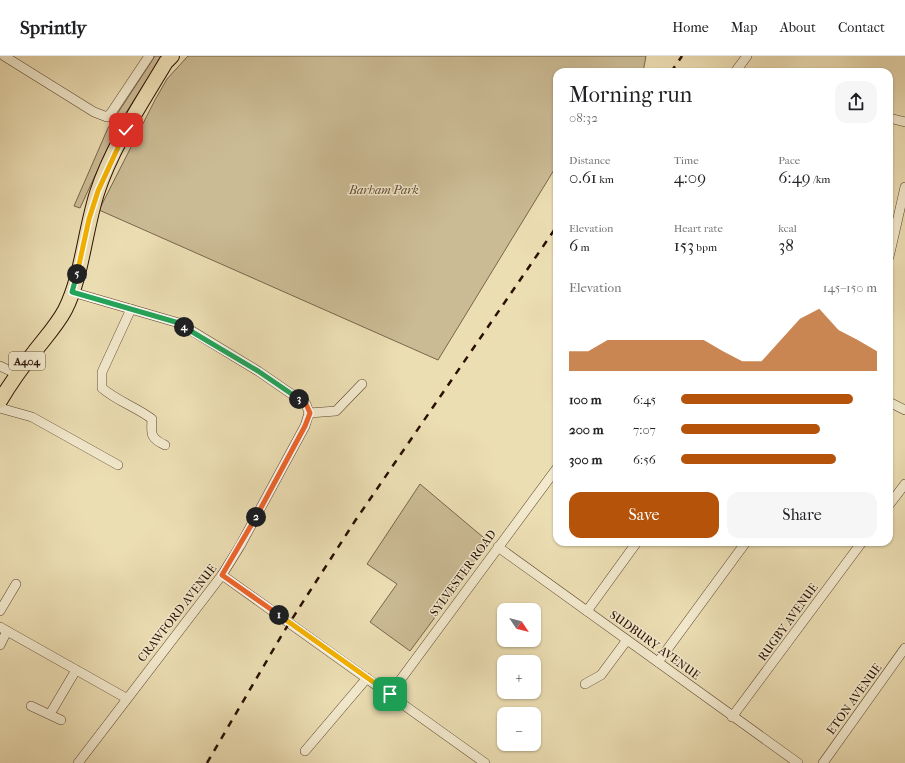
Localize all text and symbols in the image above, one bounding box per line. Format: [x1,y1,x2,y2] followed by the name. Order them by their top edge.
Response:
[20,17,86,39] text: Sprintly
[672,19,709,36] text: Home
[731,19,758,36] text: Map
[780,19,816,36] text: About
[838,19,885,36] text: Contact
[835,81,877,123] button: share
[569,82,692,108] text: Morning run
[569,110,598,125] text: 08:32
[109,113,143,147] pin
[115,119,137,141] icon: check
[569,154,610,167] text: Distance
[674,154,699,167] text: Time
[778,154,800,167] text: Pace
[569,167,597,187] text: 0.61
[674,167,706,187] text: 4:09
[778,167,811,187] text: 6:49
[597,173,614,186] text: km
[811,173,830,186] text: /km
[348,183,419,197] park label: Barham Park
[569,222,613,235] text: Elevation
[674,222,723,235] text: Heart rate
[778,222,797,235] text: kcal
[569,235,578,255] text: 6
[674,235,694,255] text: 153
[778,235,794,255] text: 38
[578,241,590,254] text: m
[694,241,717,254] text: bpm
[67,264,87,284] pin: 5
[75,267,79,280] text: 5
[569,280,622,295] text: Elevation
[823,280,877,295] text: 145–150 m
[174,317,194,337] pin: 4
[181,320,187,333] text: 4
[9,352,45,370] road number: A404
[289,389,309,409] pin: 3
[297,392,301,405] text: 3
[569,392,602,407] text: 100 m
[633,392,656,407] text: 6:45
[569,422,604,437] text: 200 m
[633,422,656,437] text: 7:07
[569,452,602,467] text: 300 m
[633,452,656,467] text: 6:56
[569,492,719,538] button: Save
[727,492,877,538] button: Share
[246,507,266,527] pin: 2
[253,510,259,523] text: 2
[427,527,499,619] street label: SYLVESTER ROAD
[135,562,219,664] street label: CRAWFORD AVENUE
[755,581,821,663] street label: RUGBY AVENUE
[497,603,541,647] north arrow
[497,603,541,751] map controls
[269,605,289,625] pin: 1
[277,608,281,621] text: 1
[607,608,703,682] street label: SUDBURY AVENUE
[497,655,541,699] button: +
[824,661,884,737] street label: ETON AVENUE
[373,677,407,711] pin
[379,683,401,705] icon: arrive
[497,707,541,751] button: −

